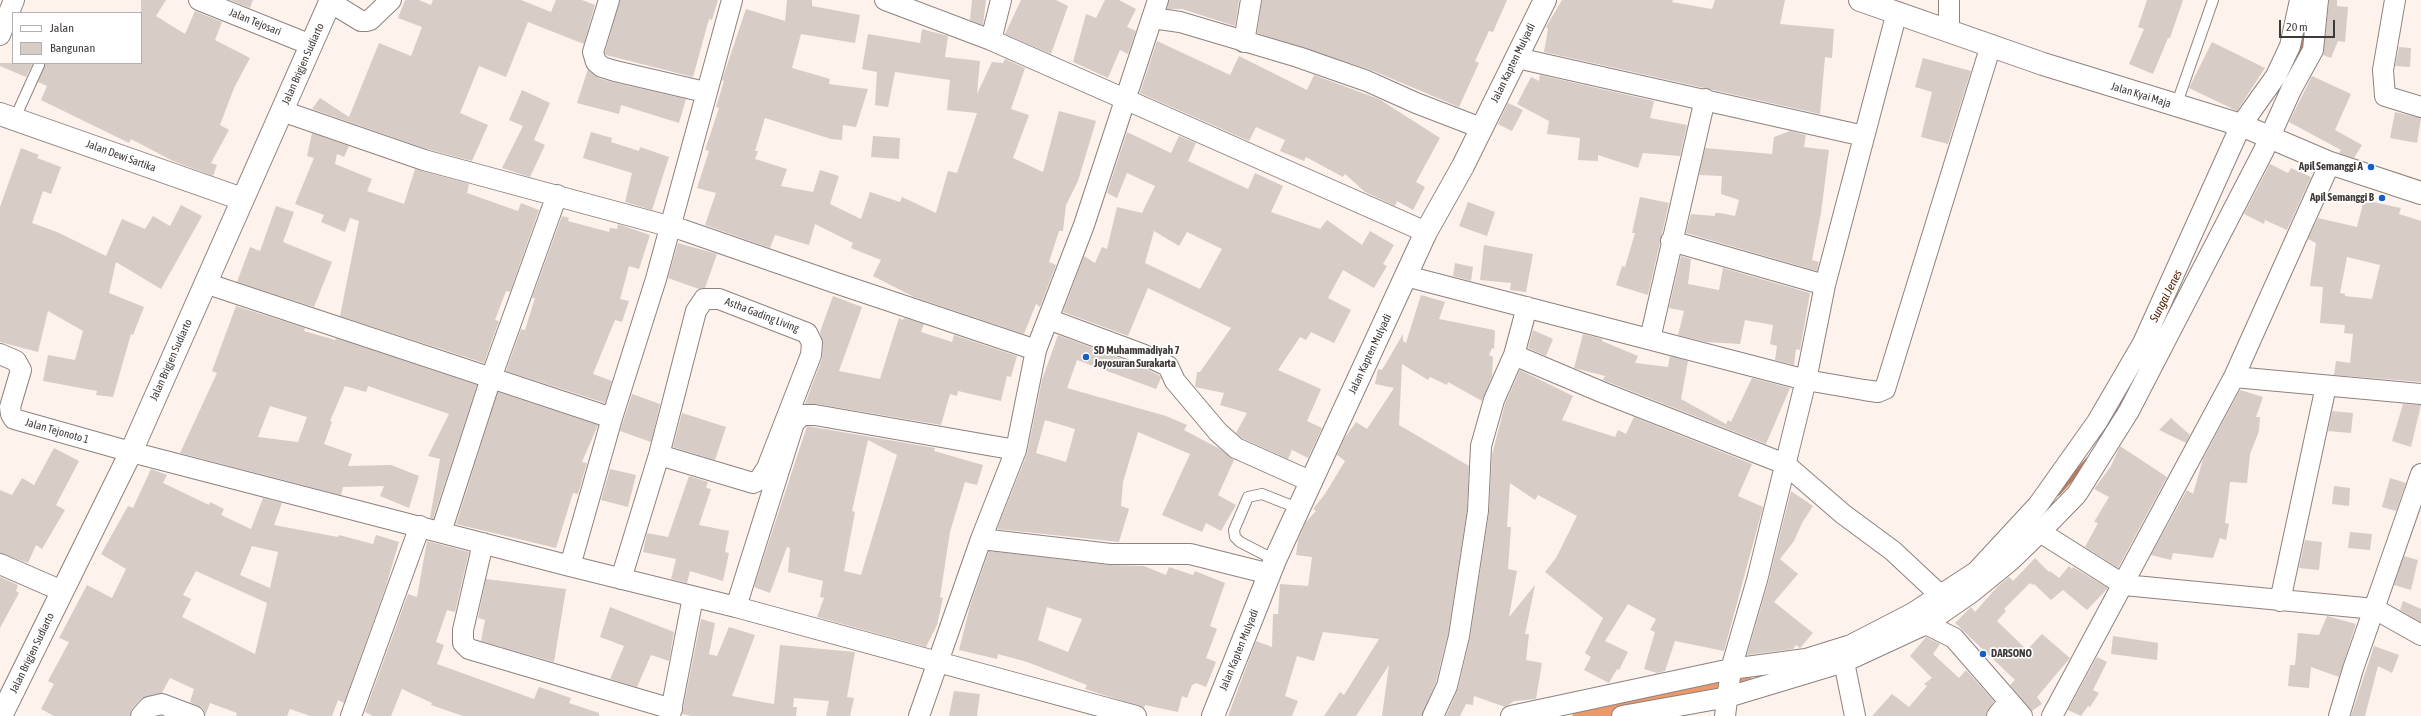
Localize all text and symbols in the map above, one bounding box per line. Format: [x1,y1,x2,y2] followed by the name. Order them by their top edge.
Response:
[227,6,283,38] street label: Jalan Tejosari
[12,12,142,64] legend
[2281,12,2337,38] scale bar
[2286,20,2308,34] text: 20 m
[50,21,74,35] text: Jalan
[279,21,327,107] street label: Jalan Brigjen Sudiarto
[1488,21,1538,105] street label: Jalan Kapten Mulyadi
[50,41,95,55] text: Bangunan
[2109,80,2173,110] street label: Jalan Kyai Maja
[84,137,158,175] street label: Jalan Dewi Sartika
[2299,160,2363,174] place label: Apil Semanggi A
[2366,162,2376,172] marker: Apil Semanggi A
[2310,191,2374,205] place label: Apil Semanggi B
[2377,193,2387,203] marker: Apil Semanggi B
[2147,267,2185,325] water label: Sungai Jenes
[723,295,801,335] street label: Astha Gading Living
[1346,312,1394,396] street label: Jalan Kapten Mulyadi
[147,317,195,403] street label: Jalan Brigjen Sudiarto
[1094,344,1180,370] place label: SD Muhammadiyah 7 Joyosuran Surakarta
[1081,352,1091,362] marker: SD Muhammadiyah 7 Joyosuran Surakarta
[24,416,90,446] street label: Jalan Tejonoto 1
[1217,607,1261,693] street label: Jalan Kapten Mulyadi
[7,611,57,695] street label: Jalan Brigjen Sudiarto
[1991,647,2032,661] place label: DARSONO
[1978,649,1988,659] marker: DARSONO

